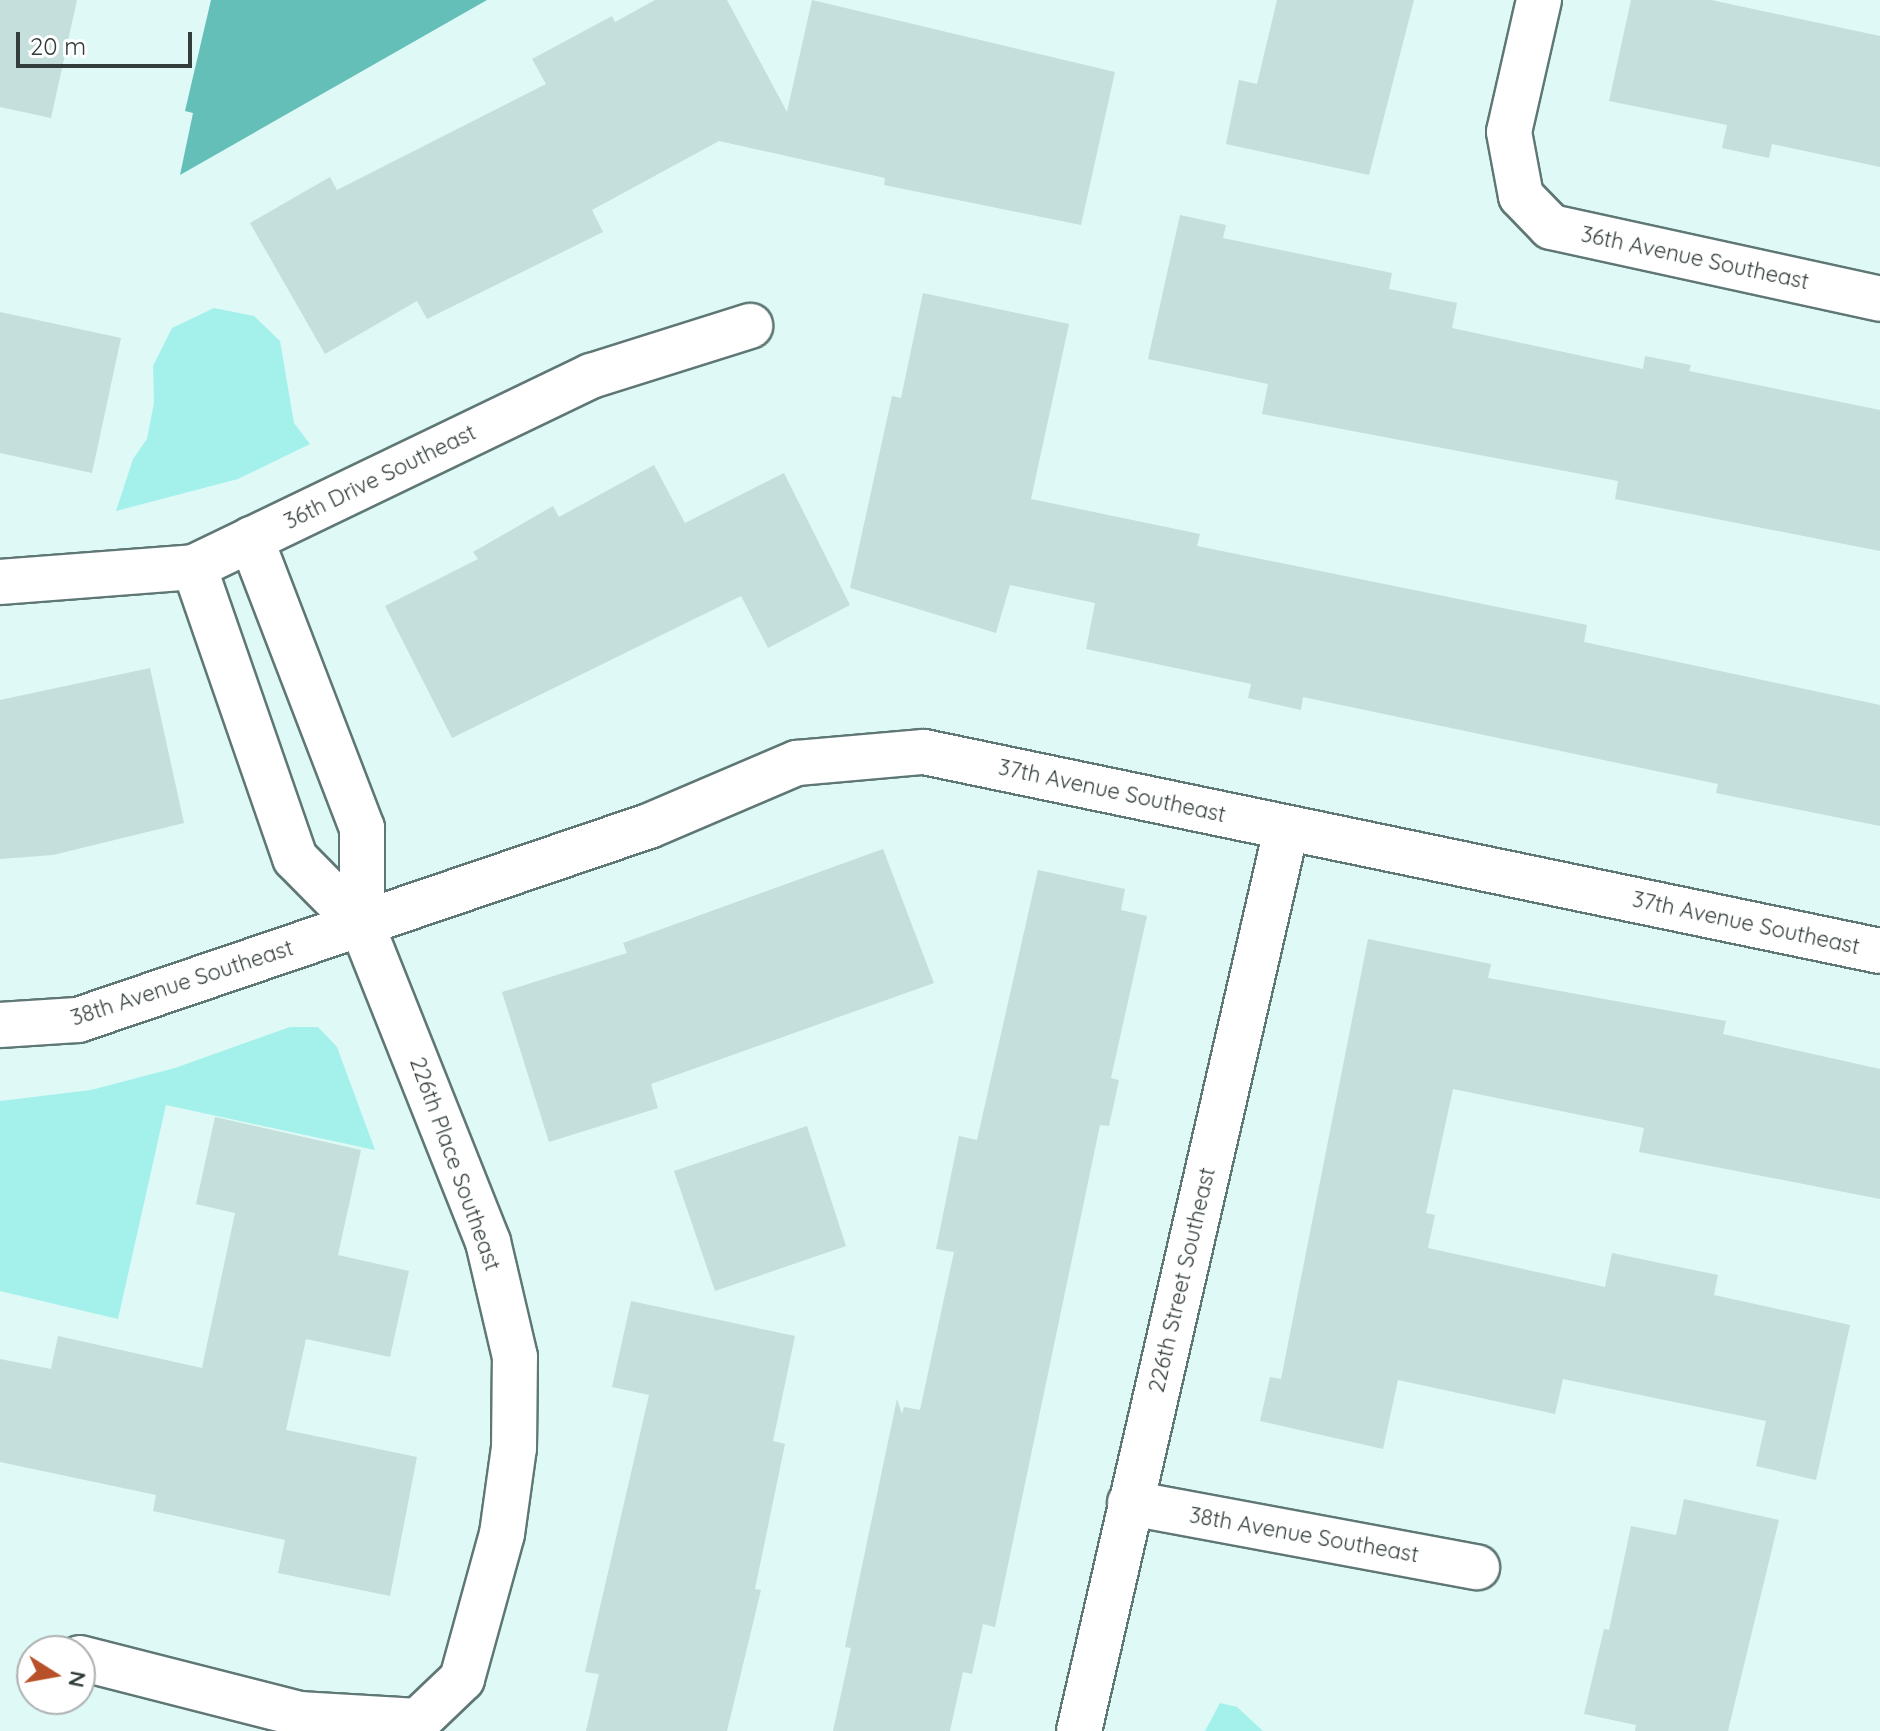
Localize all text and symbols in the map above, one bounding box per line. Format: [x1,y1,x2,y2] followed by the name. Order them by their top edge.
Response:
[20,16,196,66] scale bar
[30,31,86,61] text: 20 m
[1579,221,1811,295] street label: 36th Avenue Southeast
[280,419,480,535] street label: 36th Drive Southeast
[996,754,1228,828] street label: 37th Avenue Southeast
[1630,886,1862,960] street label: 37th Avenue Southeast
[67,935,297,1031] street label: 38th Avenue Southeast
[404,1054,506,1274] street label: 226th Place Southeast
[1143,1165,1221,1395] street label: 226th Street Southeast
[1187,1502,1421,1568] street label: 38th Avenue Southeast
[16,1635,96,1715] north arrow
[62,1669,93,1690] text: N

